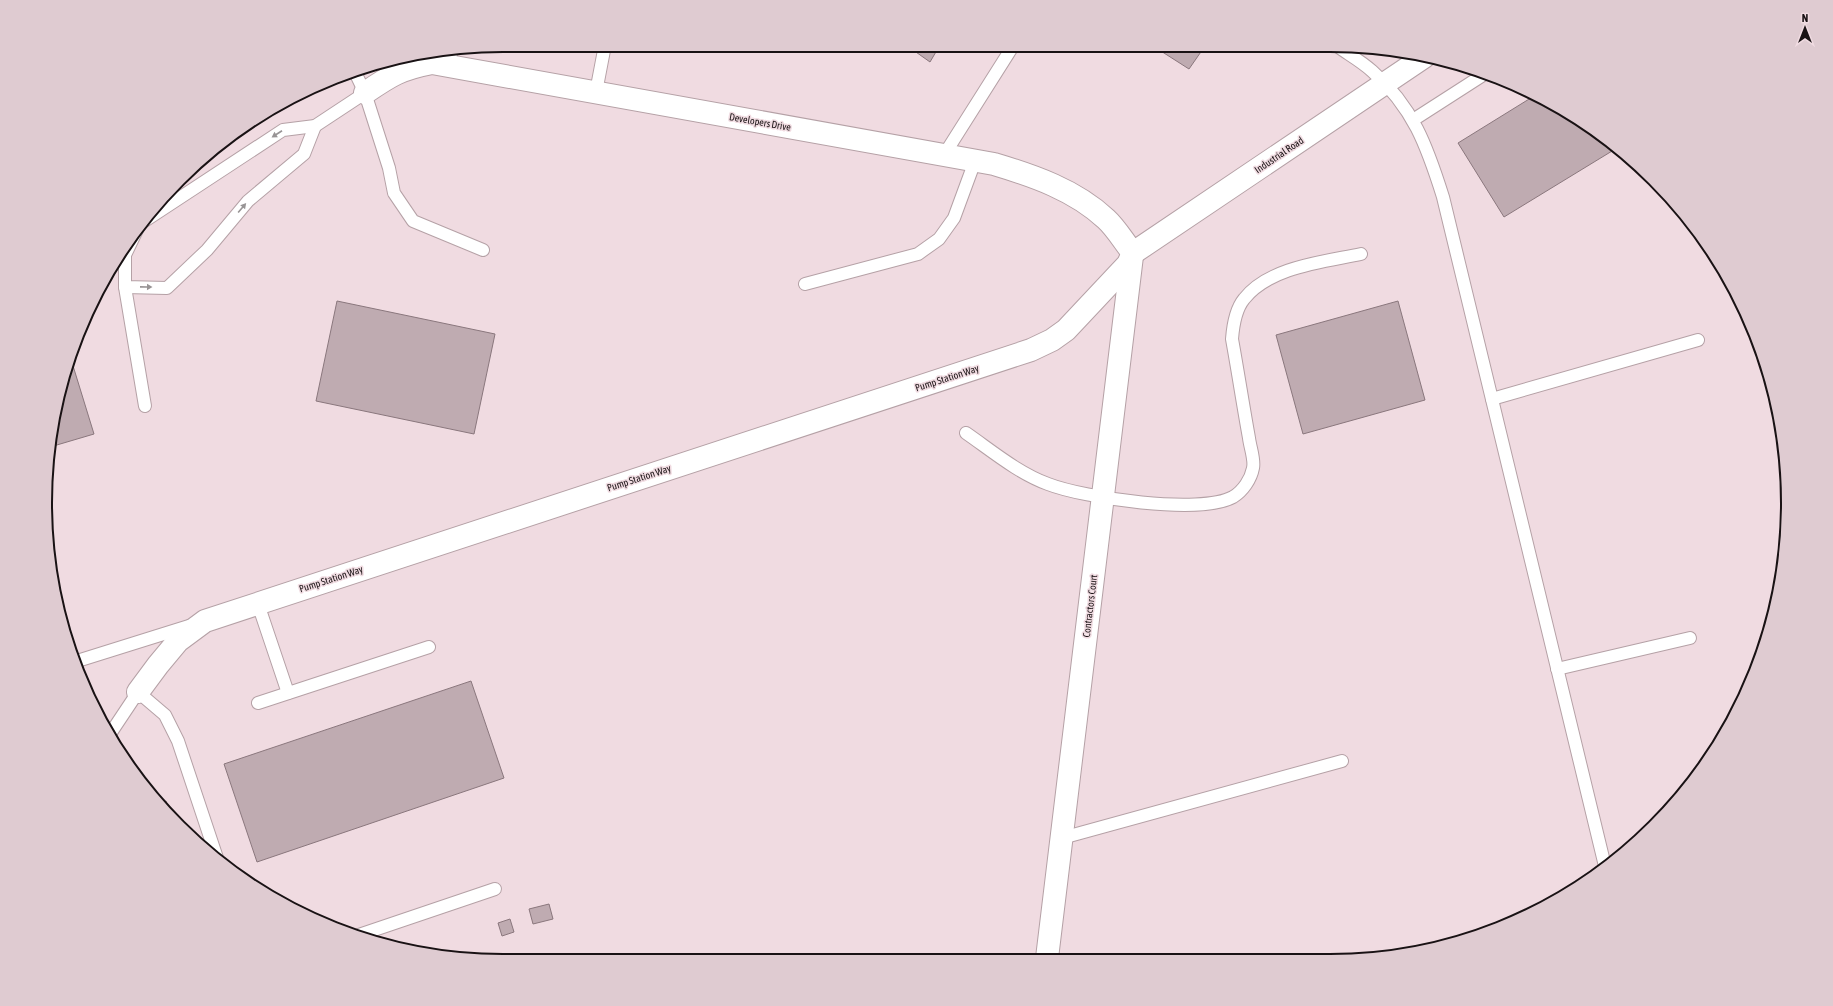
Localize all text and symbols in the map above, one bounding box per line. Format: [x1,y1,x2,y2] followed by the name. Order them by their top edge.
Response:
[1785,8,1825,48] north arrow
[1802,12,1808,24] text: N
[728,111,792,133] street label: Developers Drive
[272,130,283,138] one-way arrow
[1253,135,1306,175] street label: Industrial Road
[238,203,247,214] one-way arrow
[140,284,153,290] one-way arrow
[914,362,980,394] street label: Pump Station Way
[606,462,672,494] street label: Pump Station Way
[298,563,364,595] street label: Pump Station Way
[1081,574,1099,638] street label: Contractors Court

